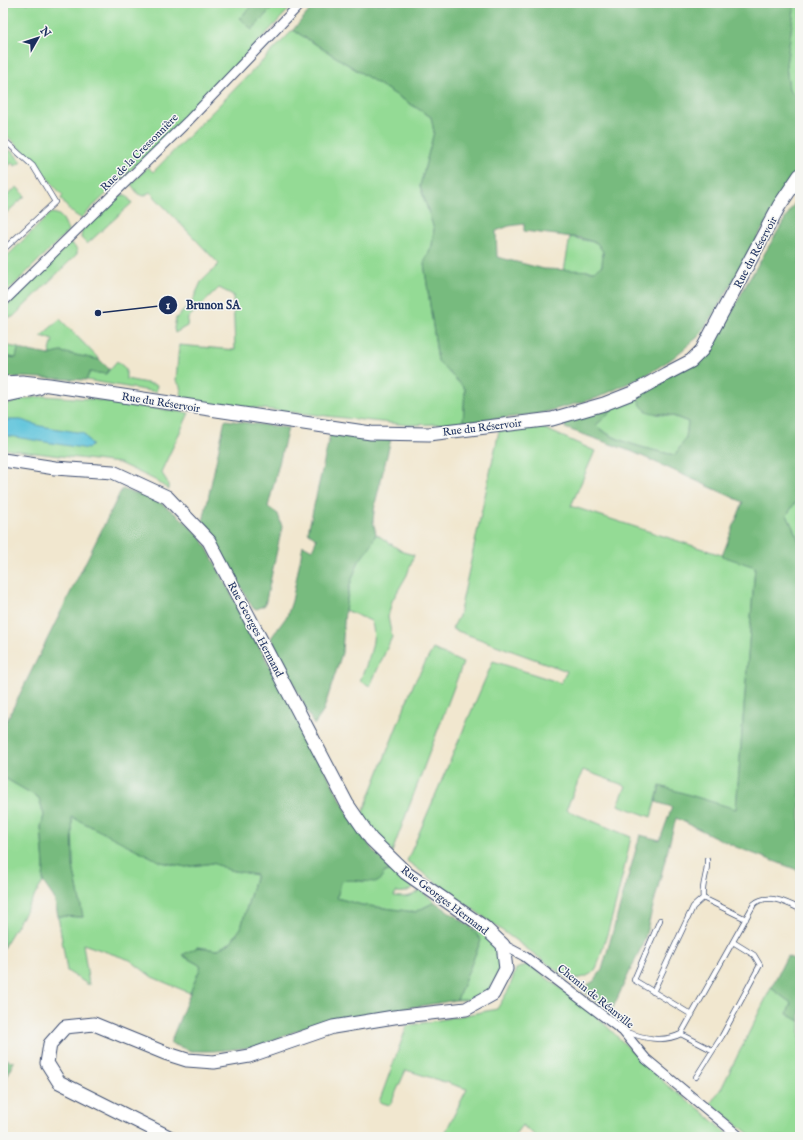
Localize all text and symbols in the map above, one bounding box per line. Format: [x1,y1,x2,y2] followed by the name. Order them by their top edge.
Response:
[18,18,58,58] north arrow
[36,23,54,41] text: N
[98,111,182,195] street label: Rue de la Cressonnière
[731,214,781,291] street label: Rue du Réservoir
[158,293,248,317] callout: Brunon SA
[166,298,171,313] text: 1
[186,298,241,313] text: Brunon SA
[121,390,201,416] street label: Rue du Réservoir
[442,416,522,440] street label: Rue du Réservoir
[224,579,286,680] street label: Rue Georges Hermand
[398,863,491,938] street label: Rue Georges Hermand
[554,962,636,1032] street label: Chemin de Réanville

